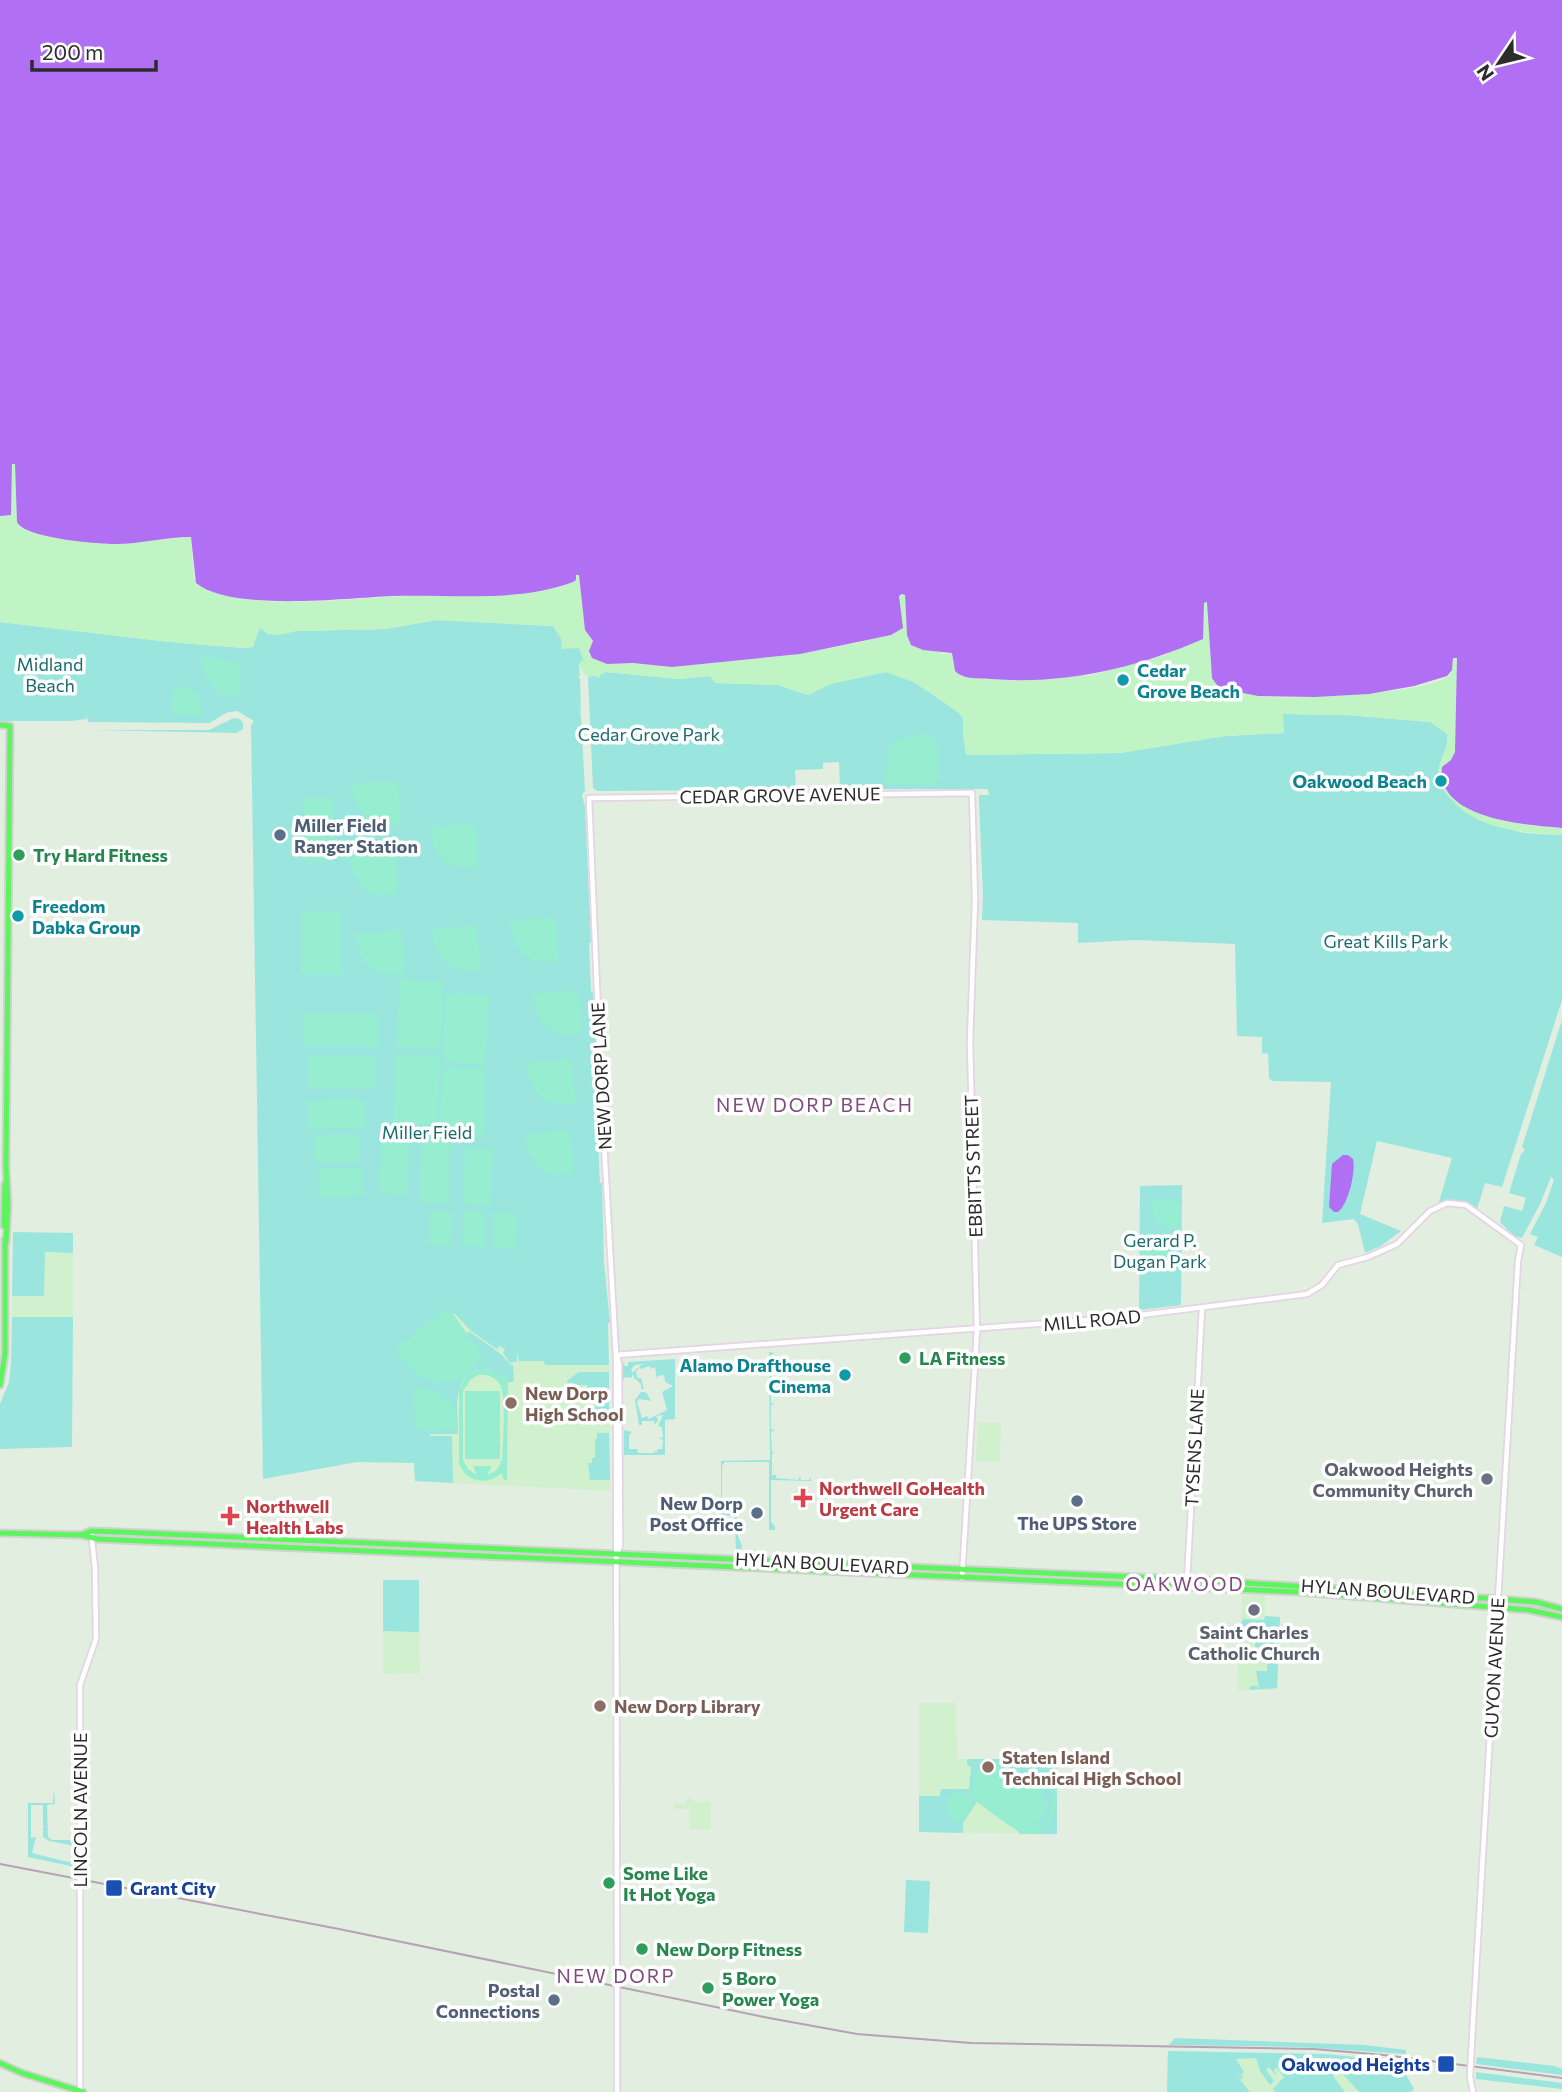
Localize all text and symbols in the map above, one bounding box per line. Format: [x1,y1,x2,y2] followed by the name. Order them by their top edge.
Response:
[32,28,156,72] scale bar
[1464,28,1534,98] north arrow
[42,39,103,64] text: 200 m
[1471,61,1498,85] text: N
[17,653,83,696] park label: Midland Beach
[1137,659,1240,702] place label: Cedar Grove Beach
[1115,672,1131,688] marker: Cedar Grove Beach
[578,723,720,745] park label: Cedar Grove Park
[1292,770,1427,792] place label: Oakwood Beach
[1433,773,1449,789] marker: Oakwood Beach
[679,782,881,808] street label: CEDAR GROVE AVENUE
[294,814,418,857] place label: Miller Field Ranger Station
[272,827,288,843] marker: Miller Field Ranger Station
[33,844,168,866] place label: Try Hard Fitness
[11,847,27,863] marker: Try Hard Fitness
[32,895,141,938] place label: Freedom Dabka Group
[10,908,26,924] marker: Freedom Dabka Group
[1324,930,1449,952] park label: Great Kills Park
[586,1002,616,1150] street label: NEW DORP LANE
[716,1093,914,1116] district label: NEW DORP BEACH
[960,1094,986,1238] street label: EBBITTS STREET
[382,1121,472,1143] park label: Miller Field
[1113,1229,1207,1272] park label: Gerard P. Dugan Park
[1042,1305,1142,1335] street label: MILL ROAD
[919,1347,1005,1369] place label: LA Fitness
[897,1350,913,1366] marker: LA Fitness
[680,1354,831,1397] place label: Alamo Drafthouse Cinema
[837,1367,853,1383] marker: Alamo Drafthouse Cinema
[525,1382,624,1425] place label: New Dorp High School
[1180,1388,1208,1508] street label: TYSENS LANE
[503,1395,519,1411] marker: New Dorp High School
[1313,1458,1473,1501] place label: Oakwood Heights Community Church
[1479,1471,1495,1487] marker: Oakwood Heights Community Church
[819,1477,985,1520] place label: Northwell GoHealth Urgent Care
[793,1488,813,1508] marker: Northwell GoHealth Urgent Care
[650,1492,743,1535] place label: New Dorp Post Office
[1069,1493,1085,1509] marker: The UPS Store
[246,1495,344,1538] place label: Northwell Health Labs
[749,1505,765,1521] marker: New Dorp Post Office
[220,1506,240,1526] marker: Northwell Health Labs
[1017,1512,1137,1534] place label: The UPS Store
[734,1547,910,1579] street label: HYLAN BOULEVARD
[1126,1572,1244,1595] district label: OAKWOOD
[1300,1574,1476,1608] street label: HYLAN BOULEVARD
[1479,1597,1509,1739] street label: GUYON AVENUE
[1246,1602,1262,1618] marker: Saint Charles Catholic Church
[1188,1621,1320,1664] place label: Saint Charles Catholic Church
[614,1695,761,1717] place label: New Dorp Library
[592,1698,608,1714] marker: New Dorp Library
[69,1733,91,1887] street label: LINCOLN AVENUE
[1002,1746,1182,1789] place label: Staten Island Technical High School
[980,1759,996,1775] marker: Staten Island Technical High School
[623,1862,716,1905] place label: Some Like It Hot Yoga
[601,1875,617,1891] marker: Some Like It Hot Yoga
[130,1877,216,1899] place label: Grant City
[104,1878,124,1898] marker: Grant City
[656,1938,802,1960] place label: New Dorp Fitness
[634,1941,650,1957] marker: New Dorp Fitness
[557,1964,675,1987] district label: NEW DORP
[722,1967,819,2010] place label: 5 Boro Power Yoga
[436,1979,540,2022] place label: Postal Connections
[700,1980,716,1996] marker: 5 Boro Power Yoga
[546,1992,562,2008] marker: Postal Connections
[1281,2053,1430,2075] place label: Oakwood Heights
[1436,2054,1456,2074] marker: Oakwood Heights

